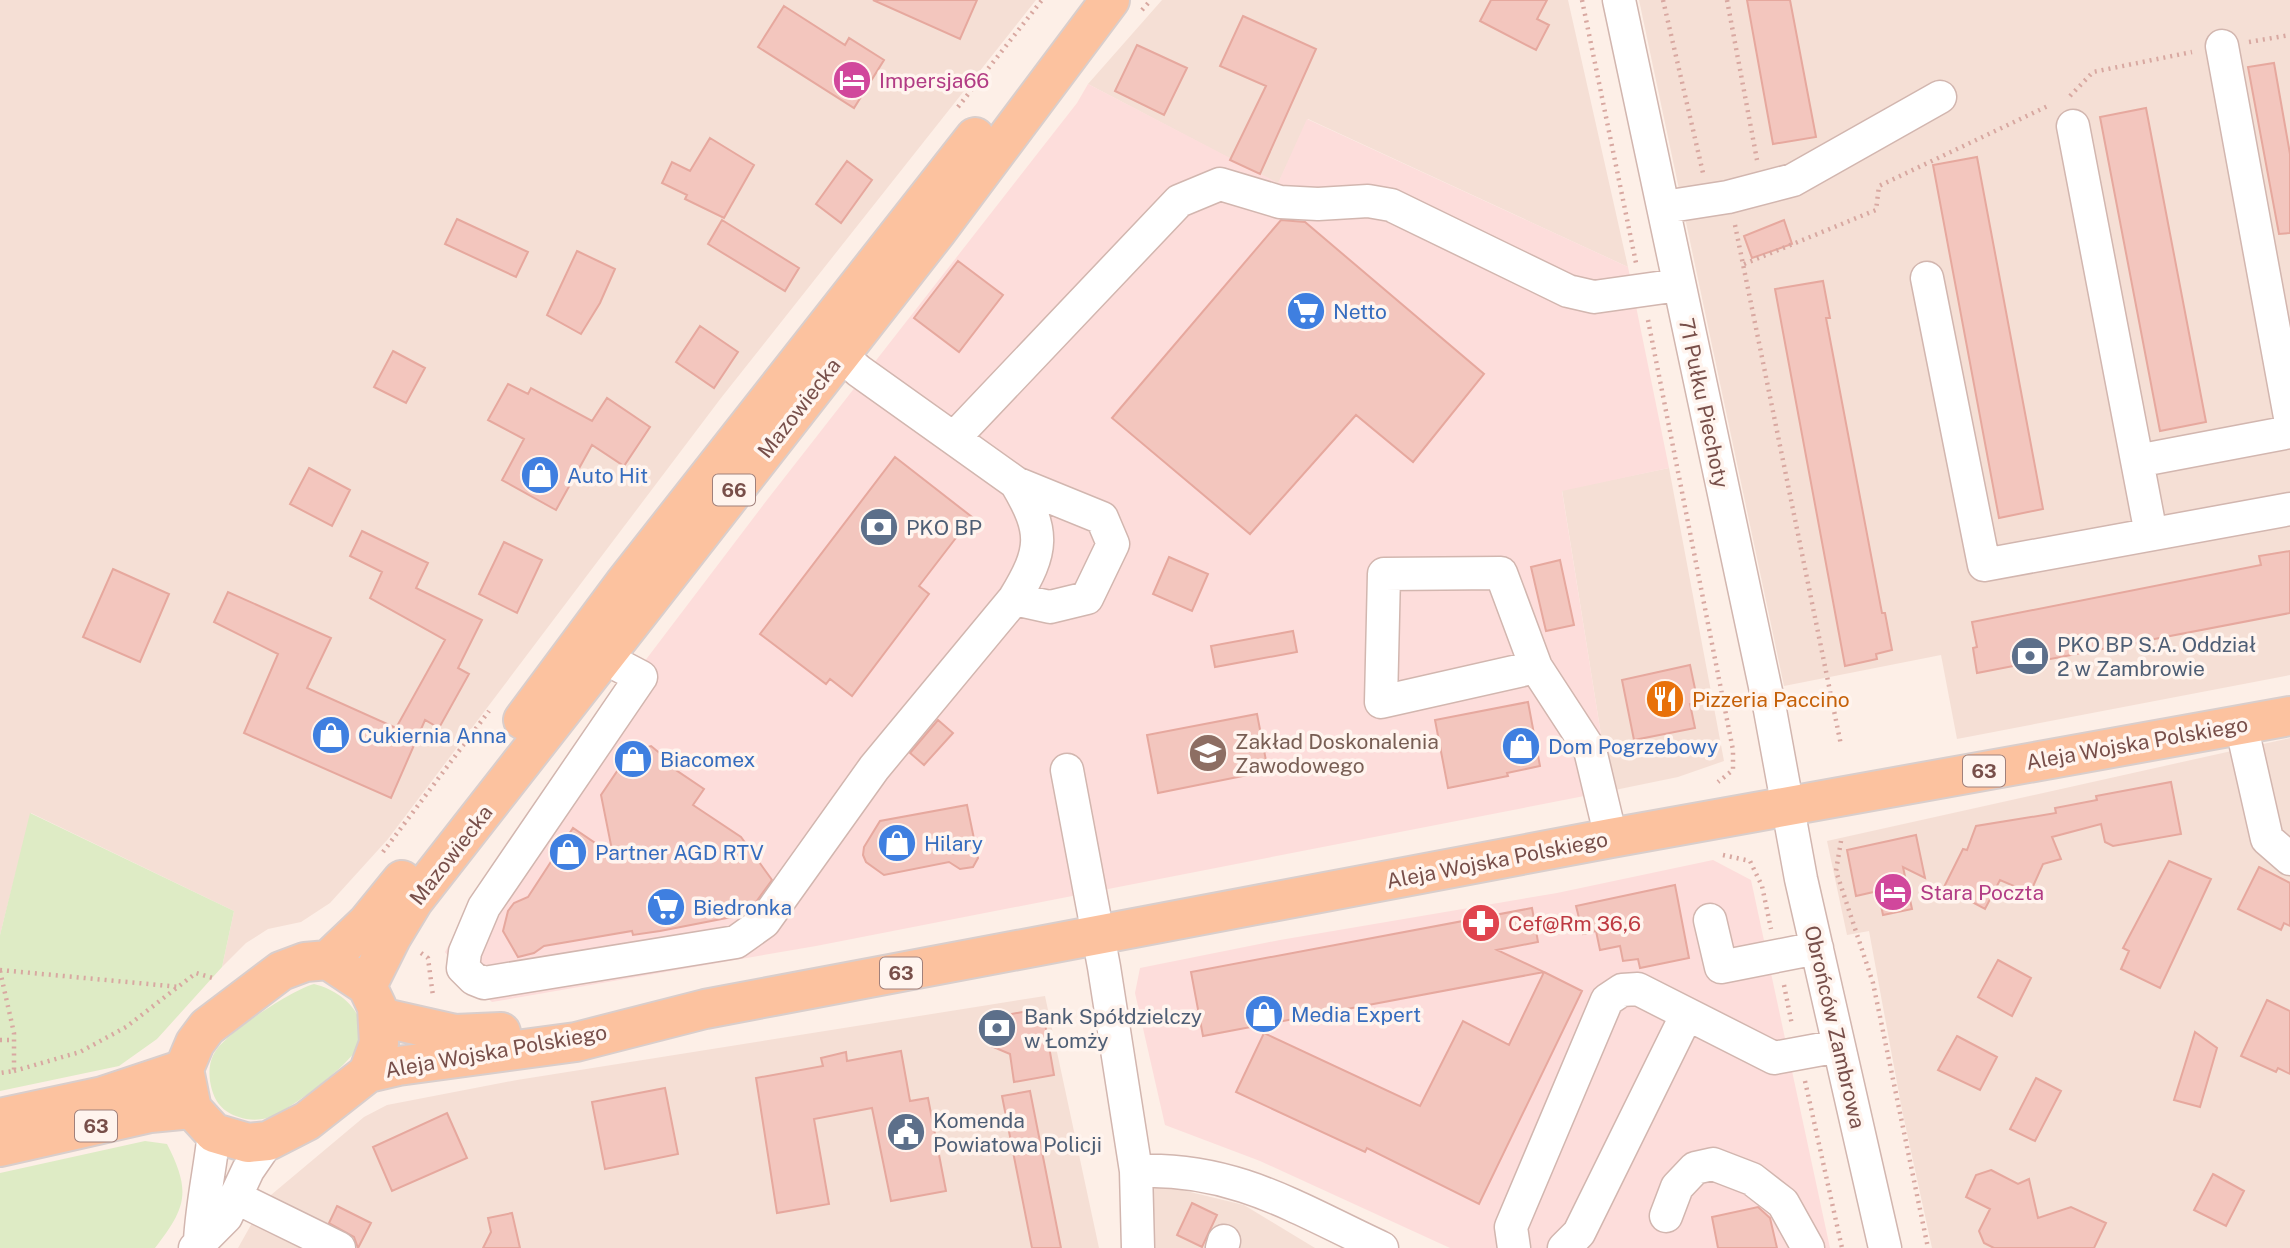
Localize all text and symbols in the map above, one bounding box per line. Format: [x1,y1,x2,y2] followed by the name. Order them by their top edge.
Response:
[831,59,873,101] hotel icon: Impersja66
[879,68,989,93] place label: Impersja66
[1285,290,1327,332] supermarket icon: Netto
[1333,299,1387,324] place label: Netto
[1674,316,1734,490] street label: 71 Pułku Piechoty
[752,353,846,463] street label: Mazowiecka
[519,454,561,496] shop icon: Auto Hit
[567,463,648,488] place label: Auto Hit
[713,475,755,505] road number: 66
[858,506,900,548] bank icon: PKO BP
[906,515,982,540] place label: PKO BP
[2057,632,2256,681] place label: PKO BP S.A. Oddział 2 w Zambrowie
[2009,635,2051,677] bank icon: PKO BP S.A. Oddział 2 w Zambrowie
[1644,678,1686,720] restaurant icon: Pizzeria Paccino
[1692,687,1850,712] place label: Pizzeria Paccino
[2024,711,2250,775] street label: Aleja Wojska Polskiego
[310,714,352,756] shop icon: Cukiernia Anna
[358,723,507,748] place label: Cukiernia Anna
[1500,725,1542,767] shop icon: Dom Pogrzebowy
[1235,729,1439,778] place label: Zakład Doskonalenia Zawodowego
[1187,732,1229,774] school or university icon: Zakład Doskonalenia Zawodowego
[1548,734,1718,759] place label: Dom Pogrzebowy
[612,738,654,780] shop icon: Biacomex
[660,747,755,772] place label: Biacomex
[1963,756,2005,786] road number: 63
[404,800,498,910] street label: Mazowiecka
[876,822,918,864] shop icon: Hilary
[1384,826,1610,894] street label: Aleja Wojska Polskiego
[547,831,589,873] shop icon: Partner AGD RTV
[924,831,983,856] place label: Hilary
[595,840,764,865] place label: Partner AGD RTV
[1872,871,1914,913] hotel icon: Stara Poczta
[1920,880,2044,905] place label: Stara Poczta
[645,886,687,928] supermarket icon: Biedronka
[693,895,792,920] place label: Biedronka
[1460,902,1502,944] pharmacy icon: Cef@Rm 36,6
[1508,911,1641,936] place label: Cef@Rm 36,6
[1799,923,1871,1131] street label: Obrońców Zambrowa
[880,958,922,988] road number: 63
[1243,993,1285,1035] shop icon: Media Expert
[1291,1002,1421,1027] place label: Media Expert
[1024,1004,1202,1053] place label: Bank Spółdzielczy w Łomży
[976,1007,1018,1049] bank icon: Bank Spółdzielczy w Łomży
[383,1019,609,1083] street label: Aleja Wojska Polskiego
[933,1108,1102,1157] place label: Komenda Powiatowa Policji
[75,1110,117,1142] road number: 63
[885,1111,927,1153] public building icon: Komenda Powiatowa Policji

